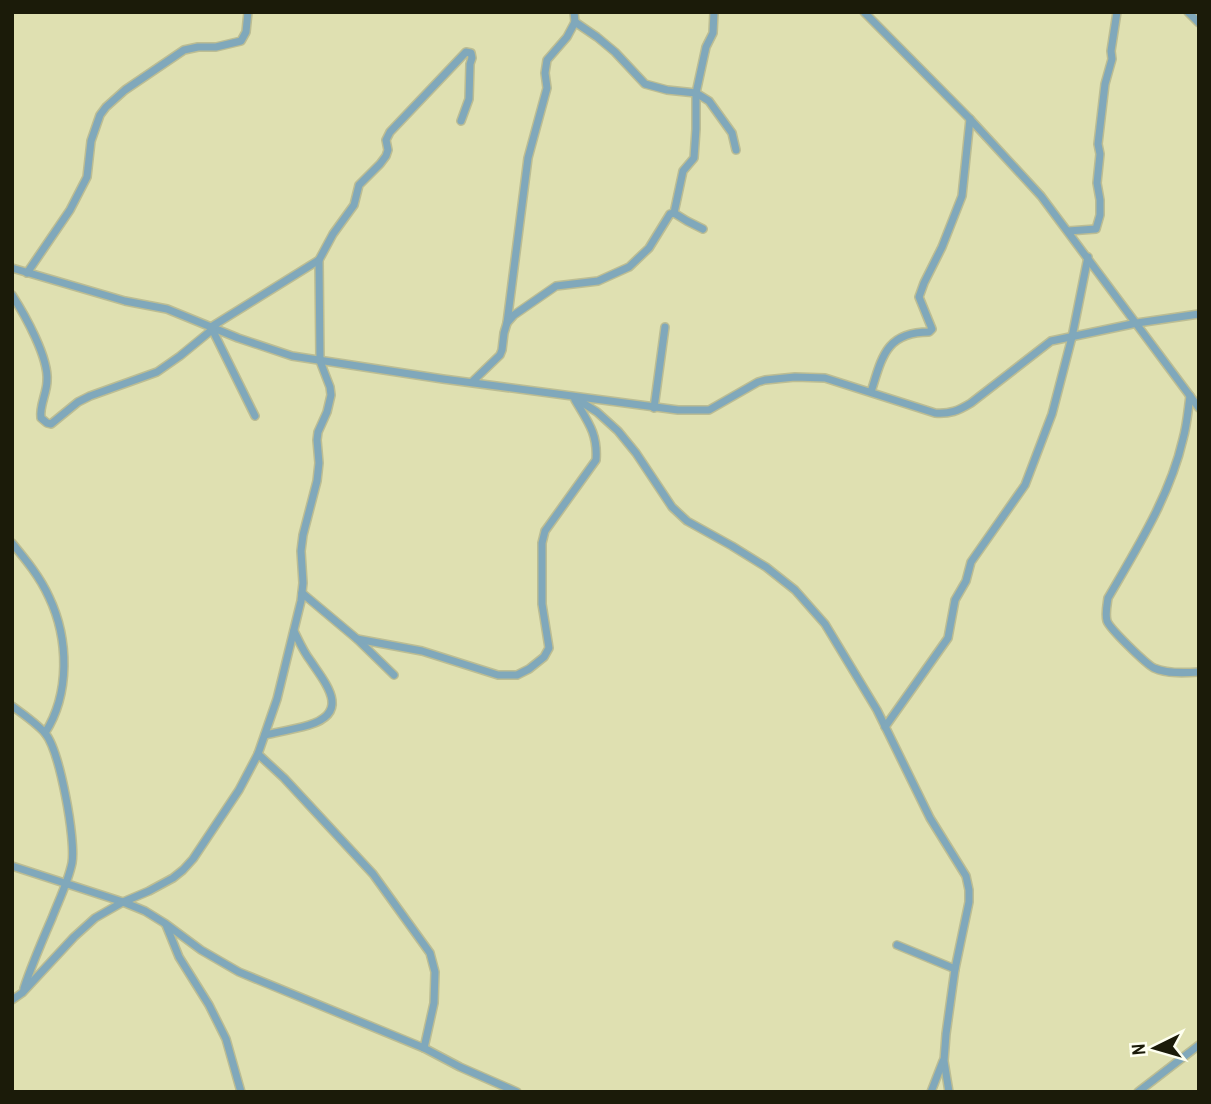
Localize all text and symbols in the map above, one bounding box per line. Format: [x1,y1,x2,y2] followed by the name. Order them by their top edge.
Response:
[1120,1013,1190,1083] north arrow
[1125,1043,1152,1056] text: N

